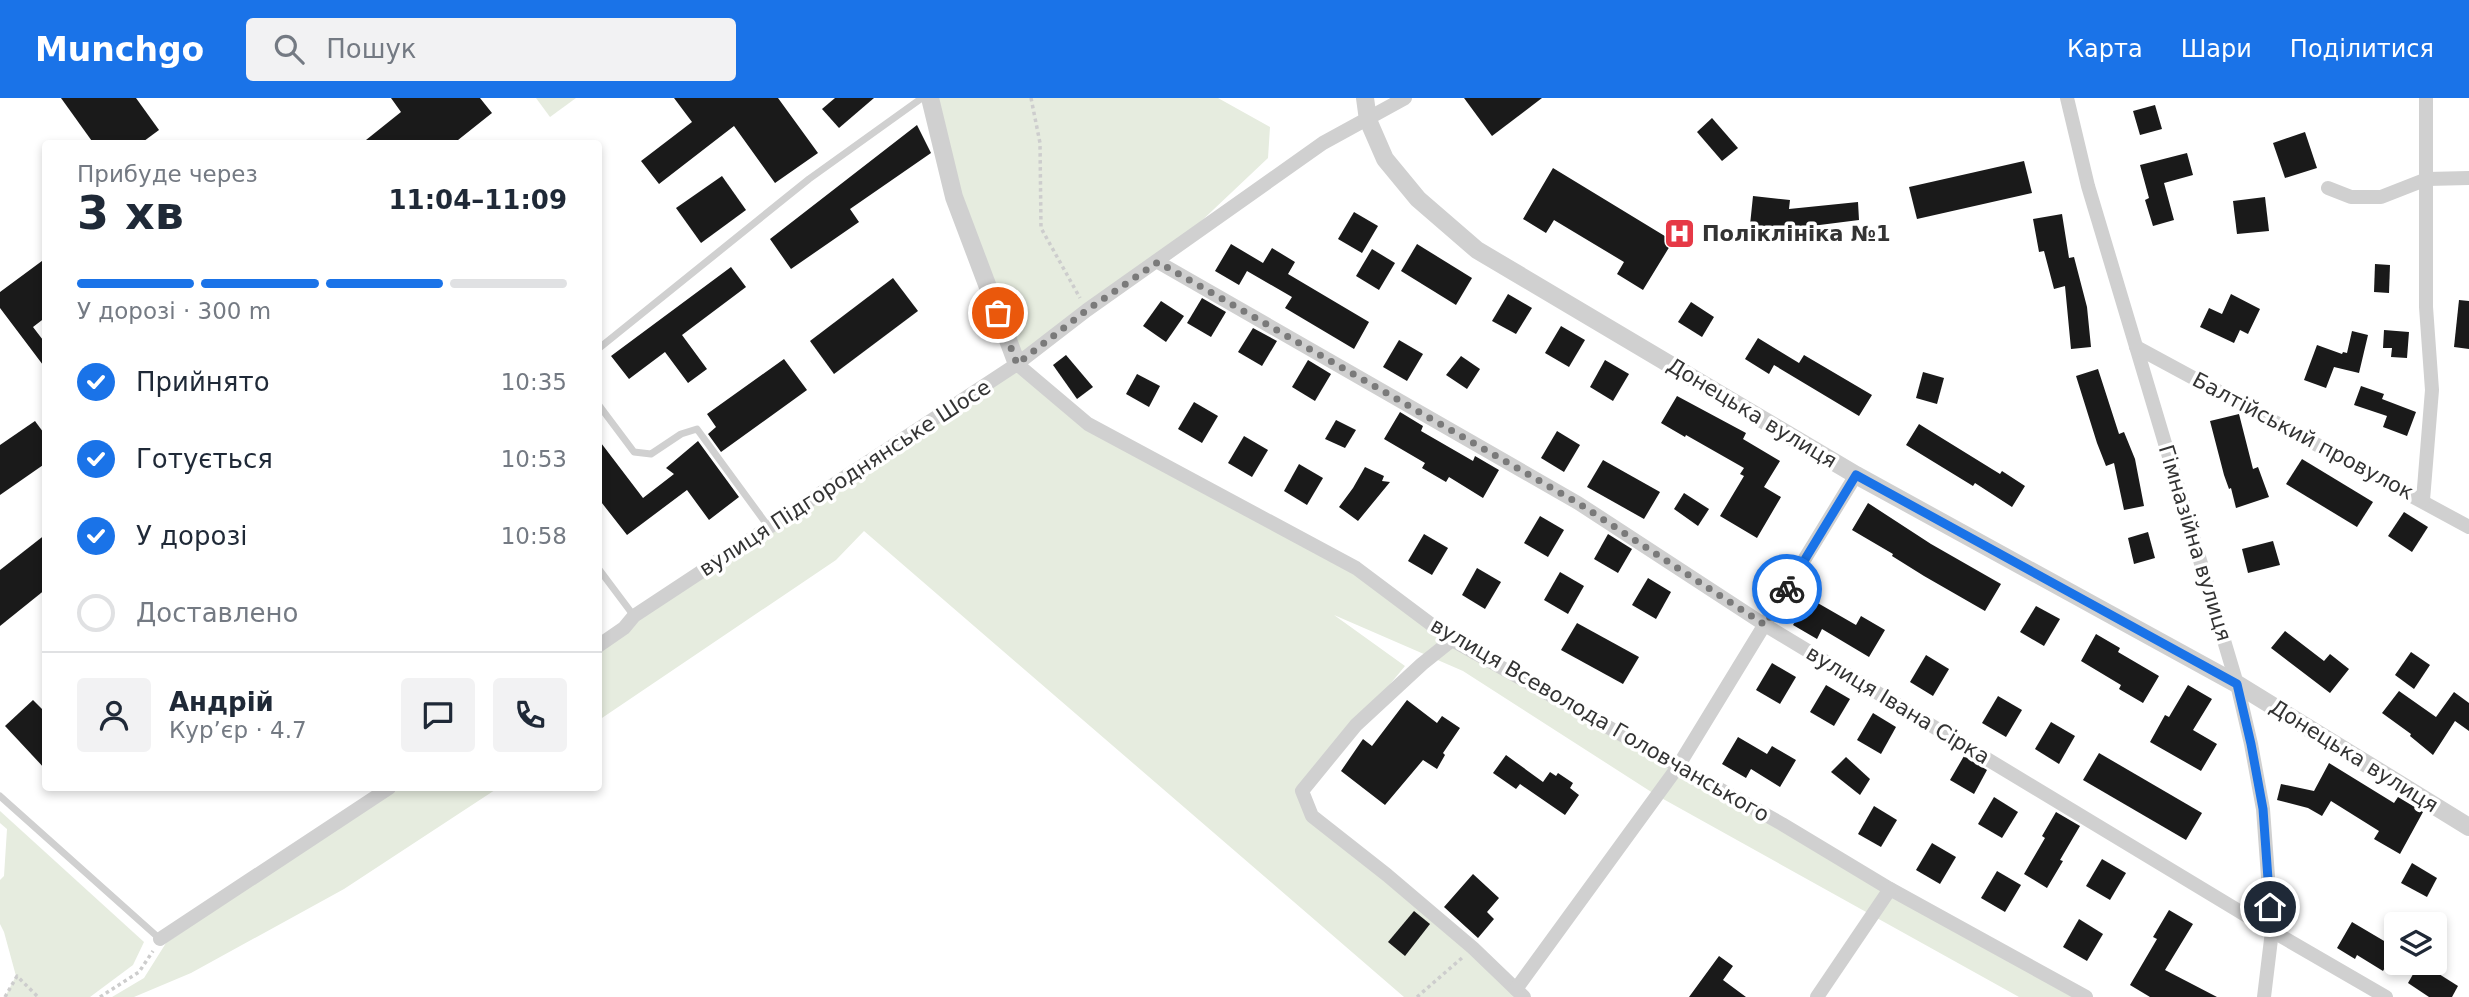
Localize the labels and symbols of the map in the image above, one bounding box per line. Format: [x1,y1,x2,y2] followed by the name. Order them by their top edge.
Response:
[1662,217,1696,251] hospital icon: Поліклініка №1
[1702,222,1891,246] place label: Поліклініка №1
[968,283,1028,343] pin
[1663,353,1841,473] street label: Донецька вулиця
[2188,368,2418,504] street label: Балтійський провулок
[695,375,995,581] street label: вулиця Підгороднянське Шосе
[2154,442,2236,644] street label: Гімназійна вулиця
[1752,554,1822,624] courier
[1427,613,1773,827] street label: вулиця Всеволода Головчанського
[1802,641,1994,769] street label: вулиця Івана Сірка
[2266,695,2442,817] street label: Донецька вулиця
[2240,877,2300,937] pin

